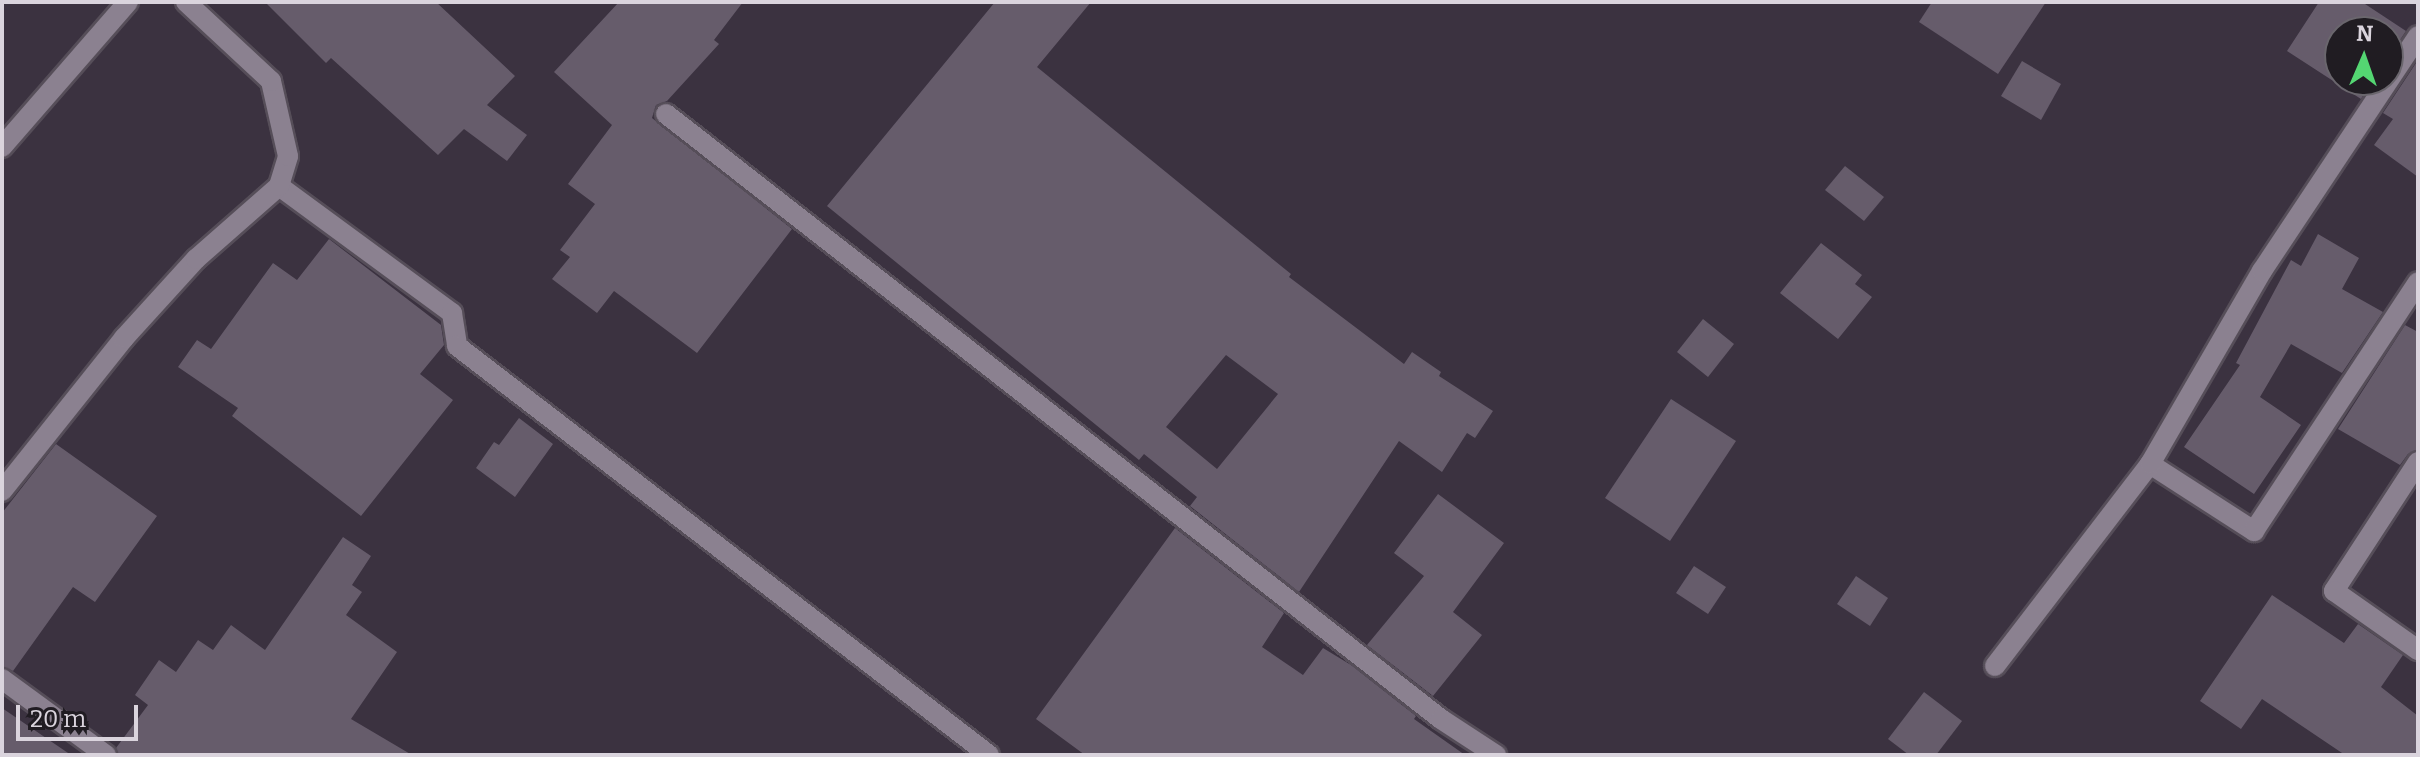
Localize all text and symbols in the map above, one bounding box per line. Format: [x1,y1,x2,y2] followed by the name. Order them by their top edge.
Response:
[2324,16,2404,96] north arrow
[2356,20,2374,47] text: N
[20,689,142,739] scale bar
[30,705,86,733] text: 20 m

